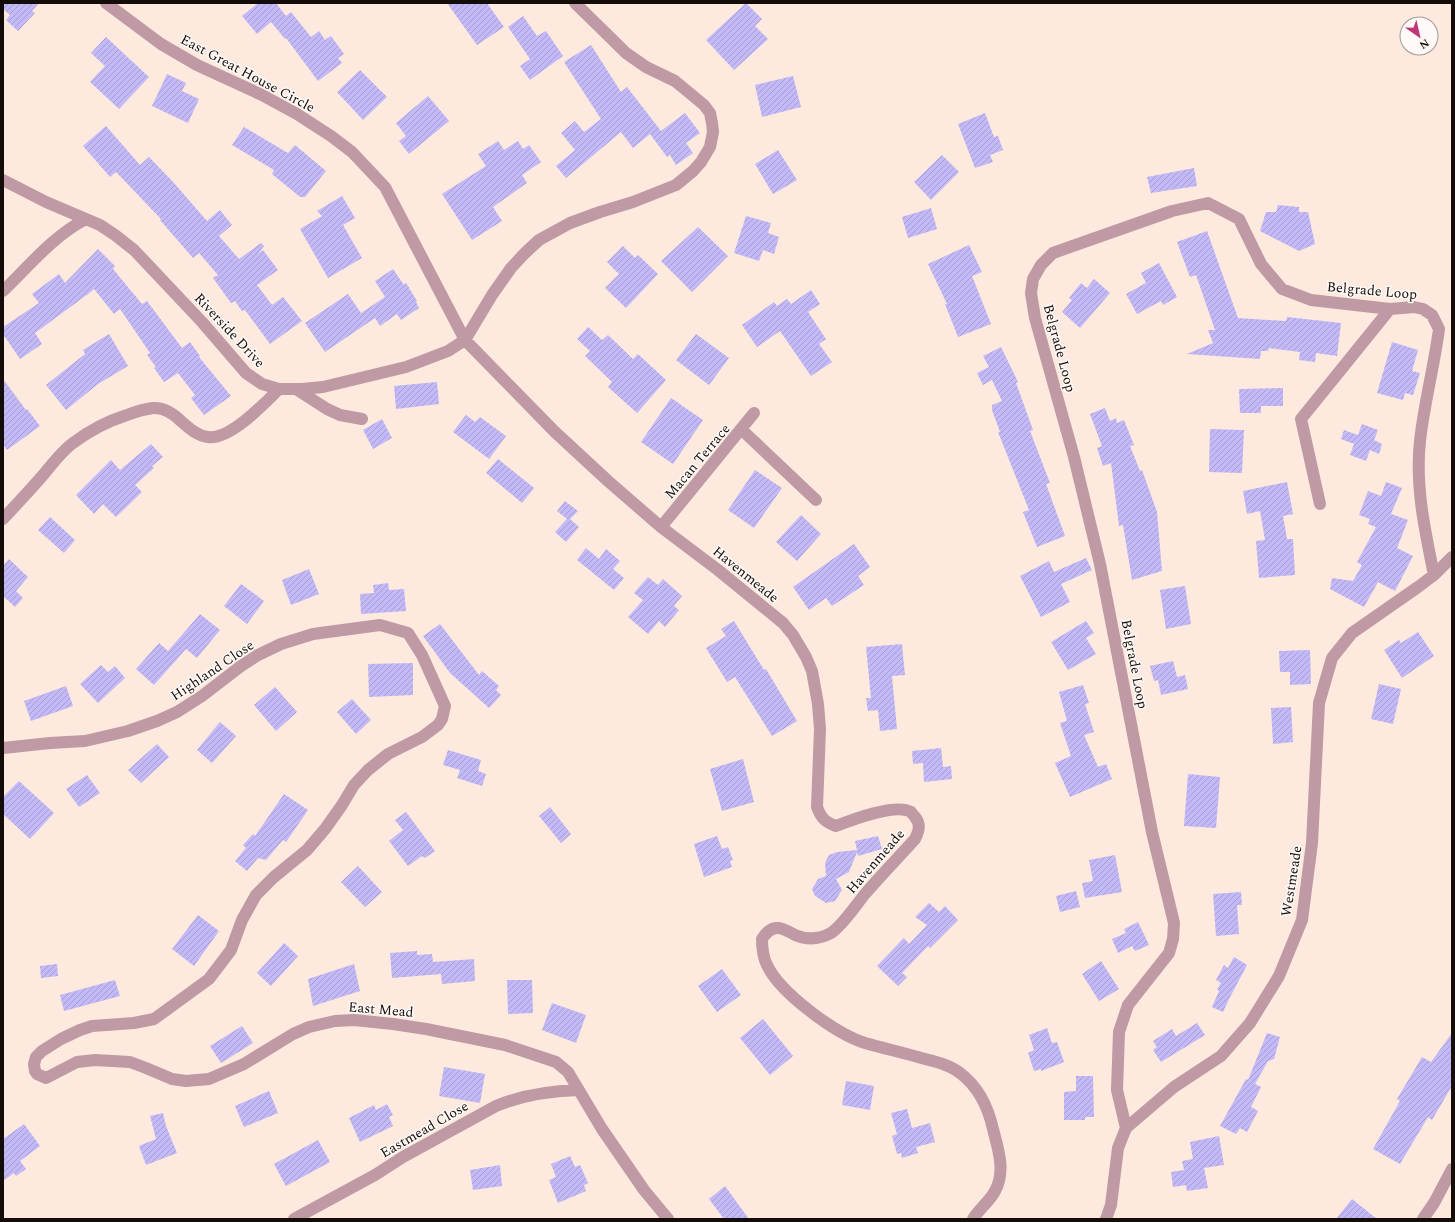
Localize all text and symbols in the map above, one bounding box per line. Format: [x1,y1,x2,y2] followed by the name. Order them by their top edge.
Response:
[1399,16,1439,56] north arrow
[177,29,319,118] street label: East Great House Circle
[1416,34,1433,53] text: N
[1326,276,1418,305] street label: Belgrade Loop
[189,288,270,373] street label: Riverside Drive
[1038,302,1081,395] street label: Belgrade Loop
[660,419,735,504] street label: Macan Terrace
[708,541,784,608] street label: Havenmeade
[1116,618,1153,711] street label: Belgrade Loop
[166,635,258,706] street label: Highland Close
[841,824,910,898] street label: Havenmeade
[1276,844,1307,918] street label: Westmeade
[348,996,415,1023] street label: East Mead
[376,1096,472,1163] street label: Eastmead Close

